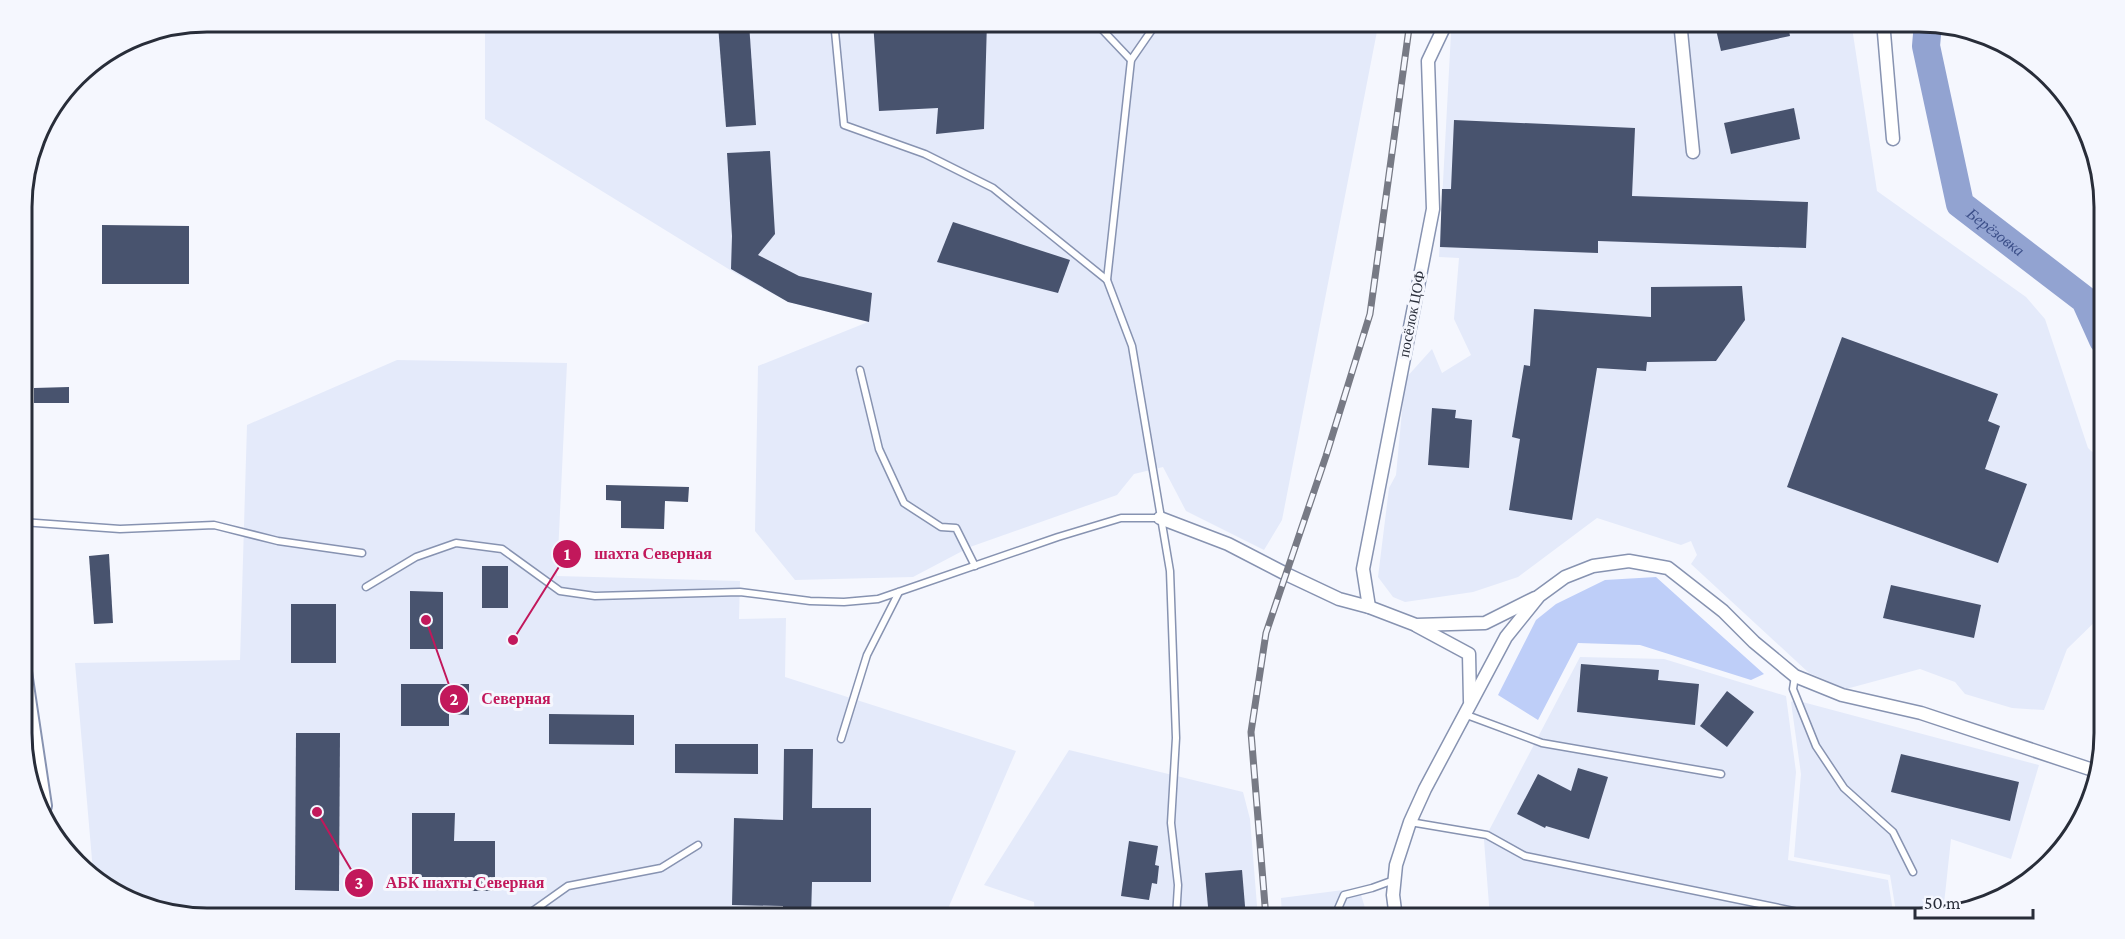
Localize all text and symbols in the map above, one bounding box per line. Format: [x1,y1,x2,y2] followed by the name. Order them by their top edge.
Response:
[1963,204,2028,259] water label: Берёзовка
[1396,269,1428,359] street label: посёлок ЦОФ
[552,537,724,571] callout: шахта Северная
[564,544,571,564] text: 1
[594,545,712,563] text: шахта Северная
[439,682,562,716] callout: Северная
[449,689,459,709] text: 2
[481,690,551,708] text: Северная
[344,866,556,900] callout: АБК шахты Северная
[355,873,363,893] text: 3
[386,874,545,892] text: АБК шахты Северная
[1915,882,2034,920] scale bar
[1924,893,1961,913] text: 50 m

